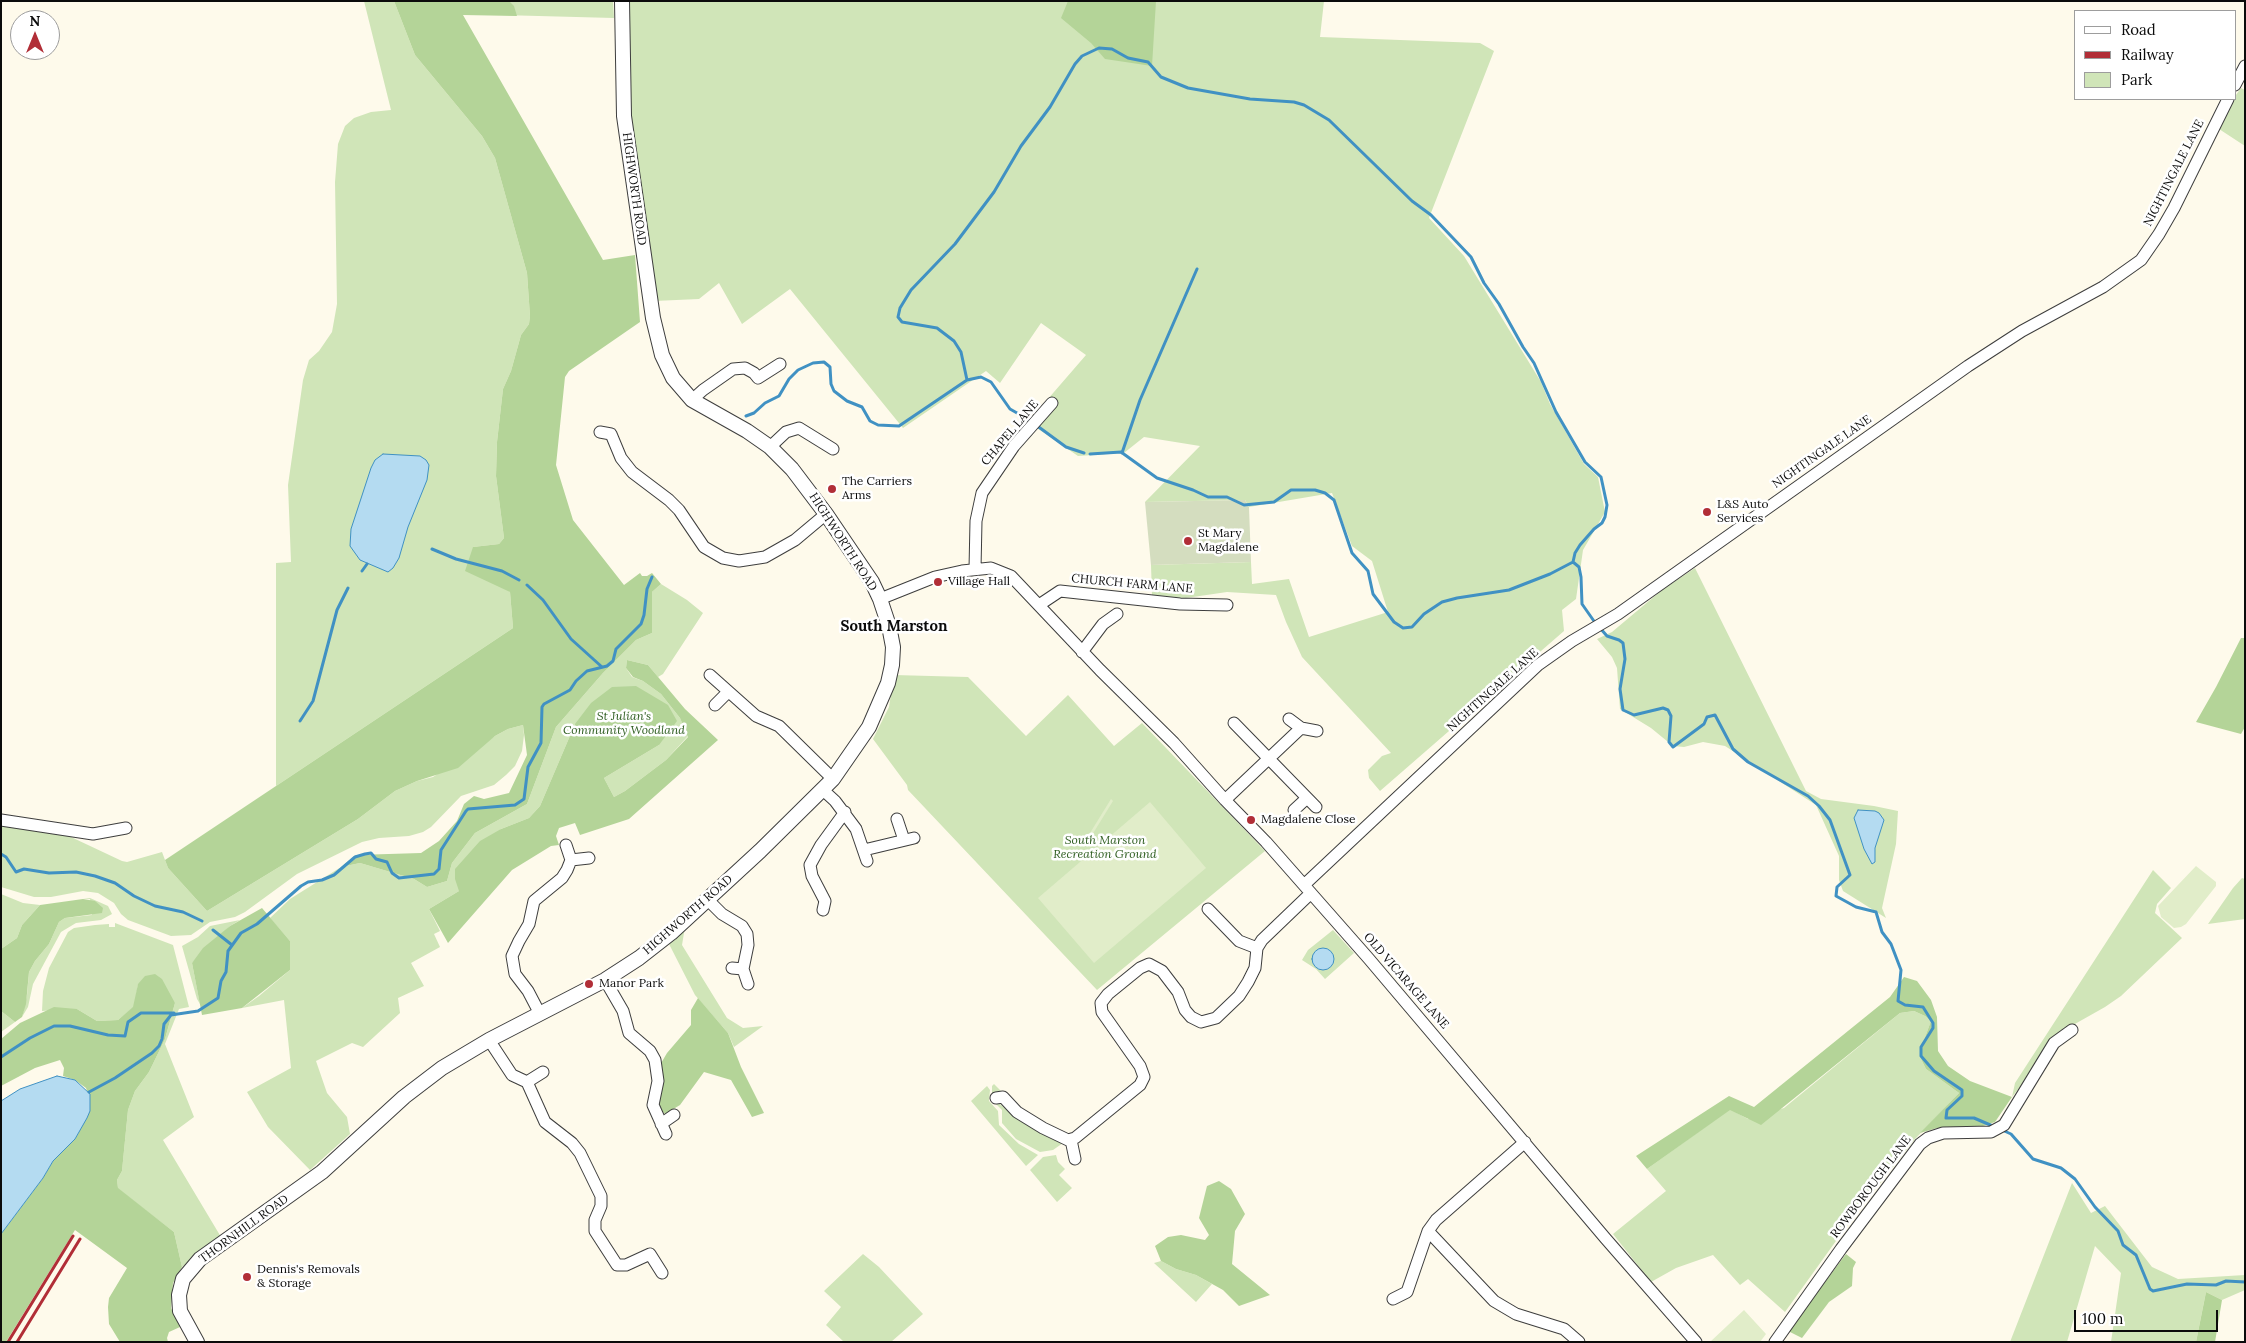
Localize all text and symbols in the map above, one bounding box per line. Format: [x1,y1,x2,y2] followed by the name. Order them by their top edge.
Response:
[10,10,60,60] north arrow
[2074,10,2236,100] legend
[30,12,40,30] text: N
[2121,20,2156,39] text: Road
[2121,45,2174,64] text: Railway
[2121,70,2152,89] text: Park
[2141,117,2207,229] street label: NIGHTINGALE LANE
[619,132,649,246] street label: HIGHWORTH ROAD
[978,397,1042,469] street label: CHAPEL LANE
[1770,412,1874,492] street label: NIGHTINGALE LANE
[842,475,912,503] place label: The Carriers Arms
[826,483,838,495] marker: The Carriers Arms
[806,490,880,594] street label: HIGHWORTH ROAD
[1717,498,1769,526] place label: L&S Auto Services
[1701,506,1713,518] marker: L&S Auto Services
[1198,527,1259,555] place label: St Mary Magdalene
[1182,535,1194,547] marker: St Mary Magdalene
[1071,572,1193,596] street label: CHURCH FARM LANE
[948,575,1010,589] place label: Village Hall
[932,576,944,588] marker: Village Hall
[840,618,948,636] district label: South Marston
[1444,645,1542,735] street label: NIGHTINGALE LANE
[563,710,685,738] park label: St Julian's Community Woodland
[1261,813,1356,827] place label: Magdalene Close
[1245,814,1257,826] marker: Magdalene Close
[1053,834,1157,862] park label: South Marston Recreation Ground
[640,872,736,958] street label: HIGHWORTH ROAD
[1360,930,1452,1032] street label: OLD VICARAGE LANE
[599,977,664,991] place label: Manor Park
[583,978,595,990] marker: Manor Park
[1828,1133,1914,1241] street label: ROWBOROUGH LANE
[197,1192,291,1266] street label: THORNHILL ROAD
[257,1263,360,1291] place label: Dennis's Removals & Storage
[241,1271,253,1283] marker: Dennis's Removals & Storage
[2076,1300,2220,1332] scale bar
[2082,1309,2123,1328] text: 100 m

